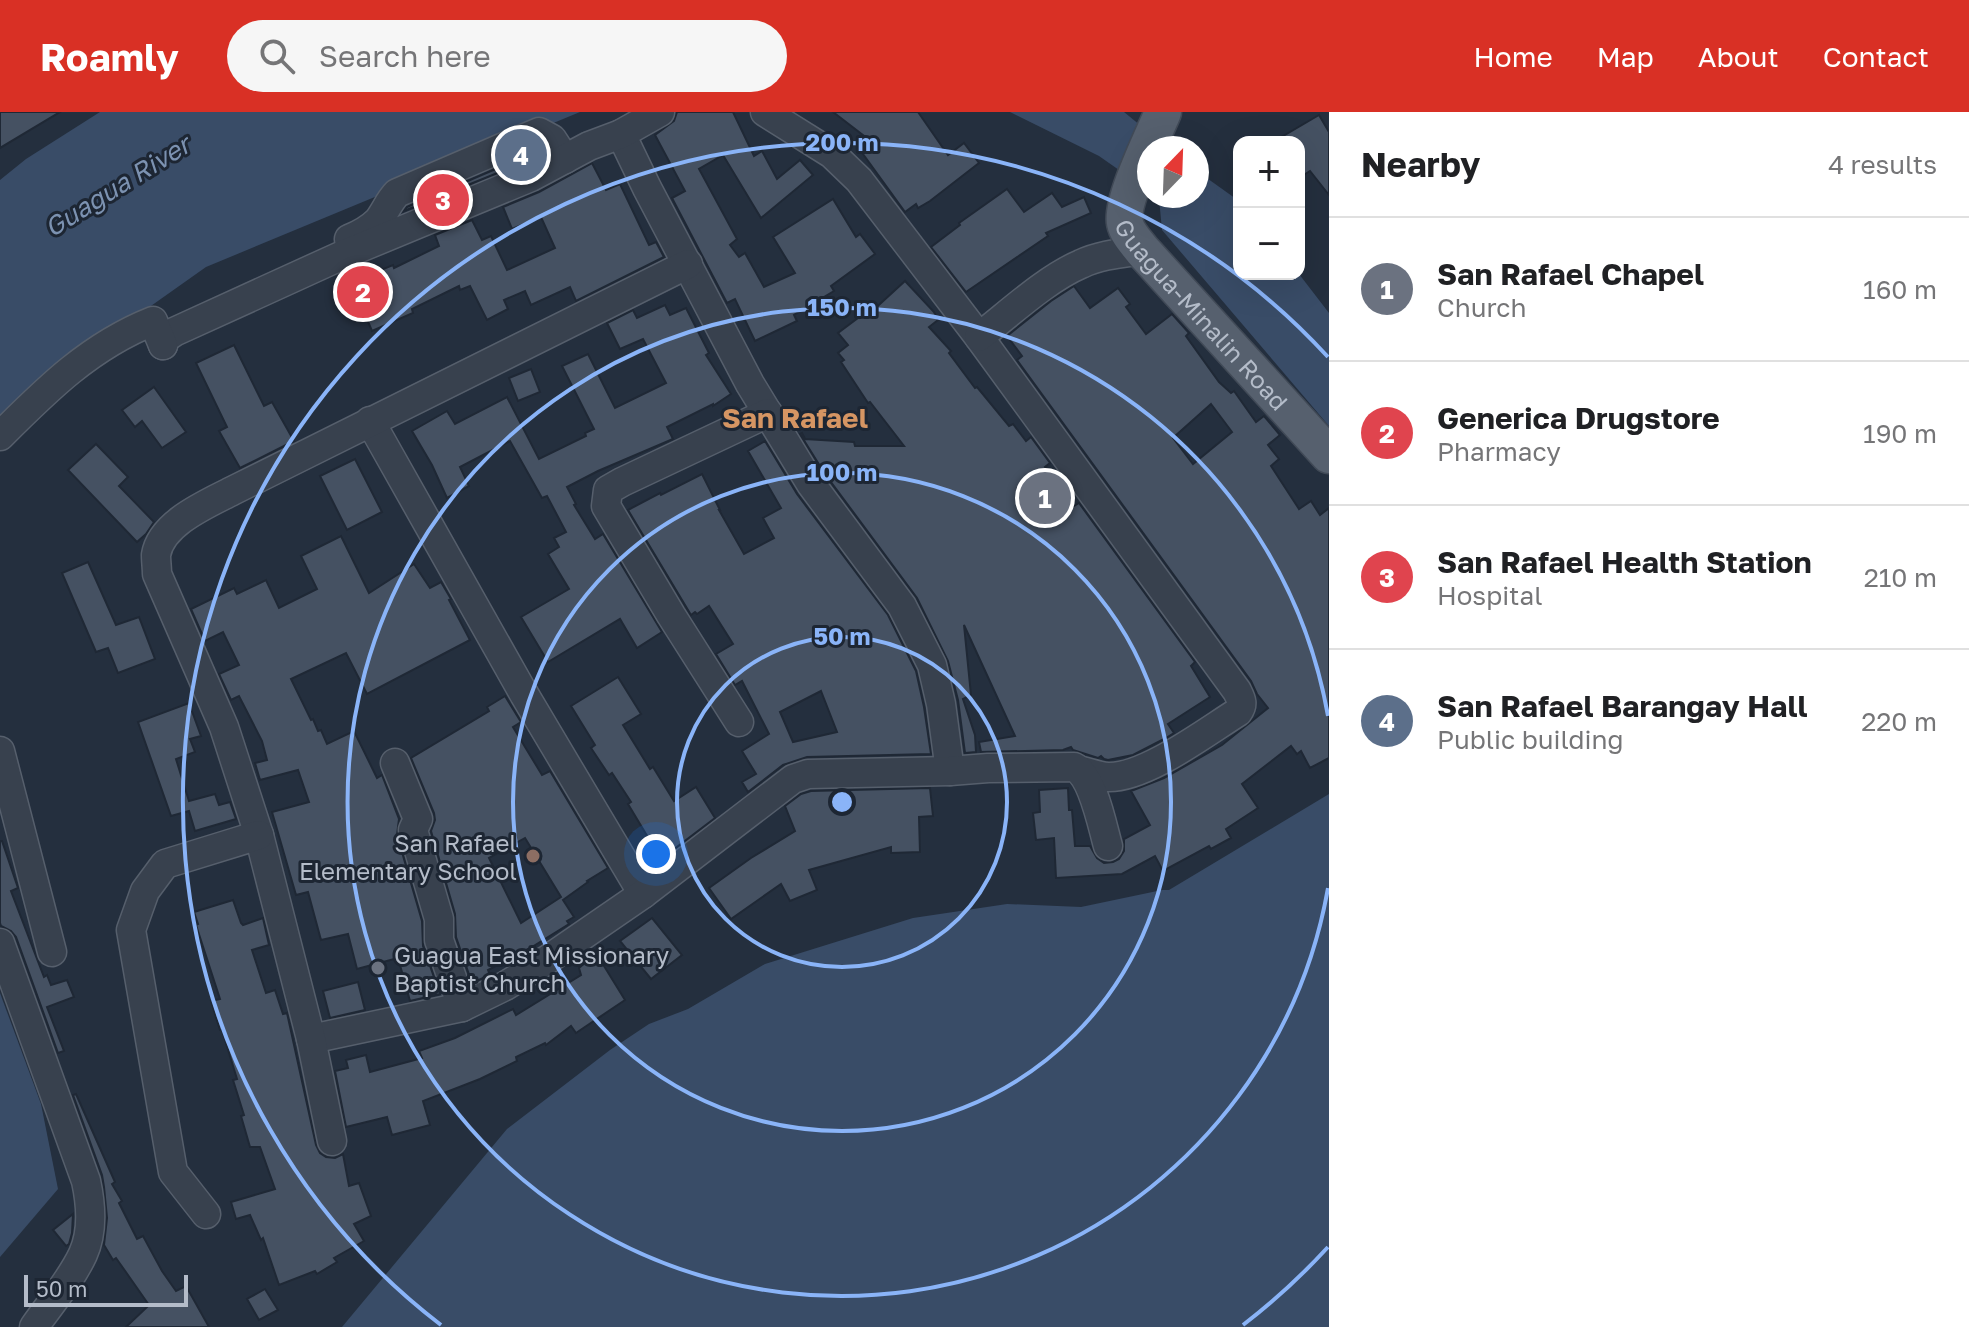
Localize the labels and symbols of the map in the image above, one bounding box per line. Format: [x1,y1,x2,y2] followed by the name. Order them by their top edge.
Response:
[495,125,547,185] pin: 4
[39,127,199,243] water label: Guagua River
[806,127,878,156] text: 200 m
[1137,136,1209,208] north arrow
[417,170,469,230] pin: 3
[1110,214,1295,415] street label: Guagua-Minalin Road
[337,262,389,322] pin: 2
[807,292,877,321] text: 150 m
[722,401,868,434] district label: San Rafael
[807,457,877,486] text: 100 m
[1019,468,1071,528] pin: 1
[813,621,871,650] text: 50 m
[828,788,856,816] centre of rings
[299,828,517,885] place label: San Rafael Elementary School
[636,834,676,874] your location
[524,847,542,865] marker: San Rafael Elementary School
[394,940,669,997] place label: Guagua East Missionary Baptist Church
[369,959,387,977] marker: Guagua East Missionary Baptist Church
[24,1271,188,1307] scale bar

